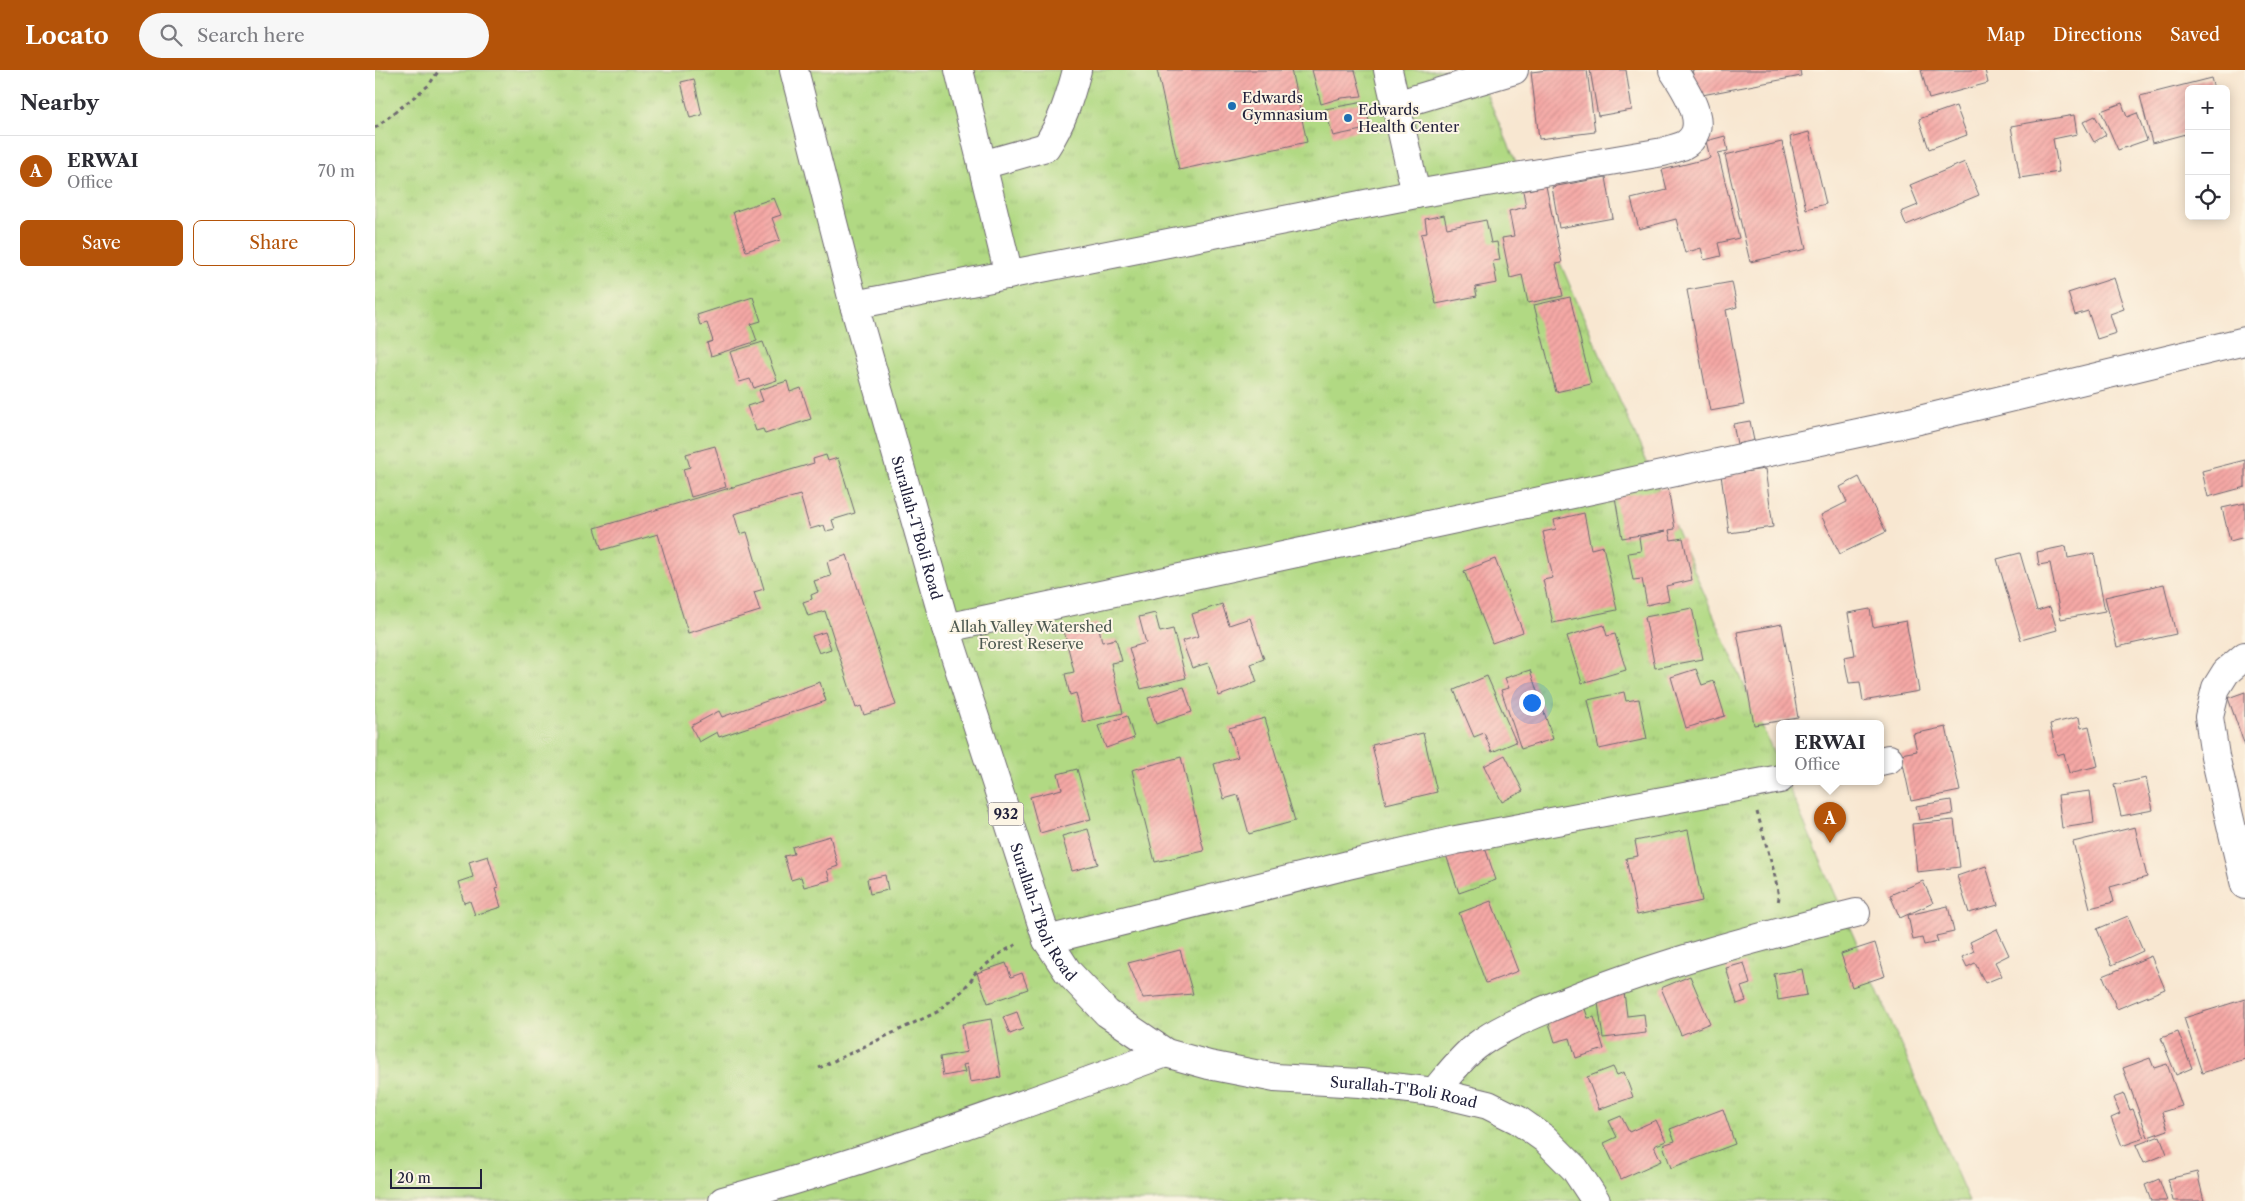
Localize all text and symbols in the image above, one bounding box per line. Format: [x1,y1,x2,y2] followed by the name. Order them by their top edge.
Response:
[139,13,489,58] search box
[25,21,109,50] text: Locato
[157,21,185,49] icon: search
[197,24,305,47] text: Search here
[1986,24,2025,46] text: Map
[2053,24,2142,46] text: Directions
[2170,24,2220,46] text: Saved
[2185,85,2230,220] map controls
[2185,85,2230,130] button: +
[1242,88,1328,124] place label: Edwards Gymnasium
[20,90,99,115] text: Nearby
[1226,100,1238,112] marker: Edwards Gymnasium
[1358,100,1460,136] place label: Edwards Health Center
[1342,112,1354,124] marker: Edwards Health Center
[2185,130,2230,175] button: −
[67,149,138,172] text: ERWAI
[30,161,42,181] text: A
[318,161,355,181] text: 70 m
[67,172,113,192] text: Office
[2185,175,2230,220] button: locate
[20,220,183,266] button: Save
[193,220,355,266] button: Share
[888,453,947,602] street label: Surallah-T'Boli Road
[949,617,1112,653] park label: Allah Valley Watershed Forest Reserve
[1519,690,1545,716] your location
[1776,720,1884,785] popup
[1794,731,1866,754] text: ERWAI
[1794,754,1840,774] text: Office
[989,802,1023,826] road number: 932
[1814,802,1846,843] pin: A
[1007,840,1081,985] street label: Surallah-T'Boli Road
[1330,1072,1479,1112] street label: Surallah-T'Boli Road
[390,1166,483,1189] scale bar
[397,1169,431,1187] text: 20 m

